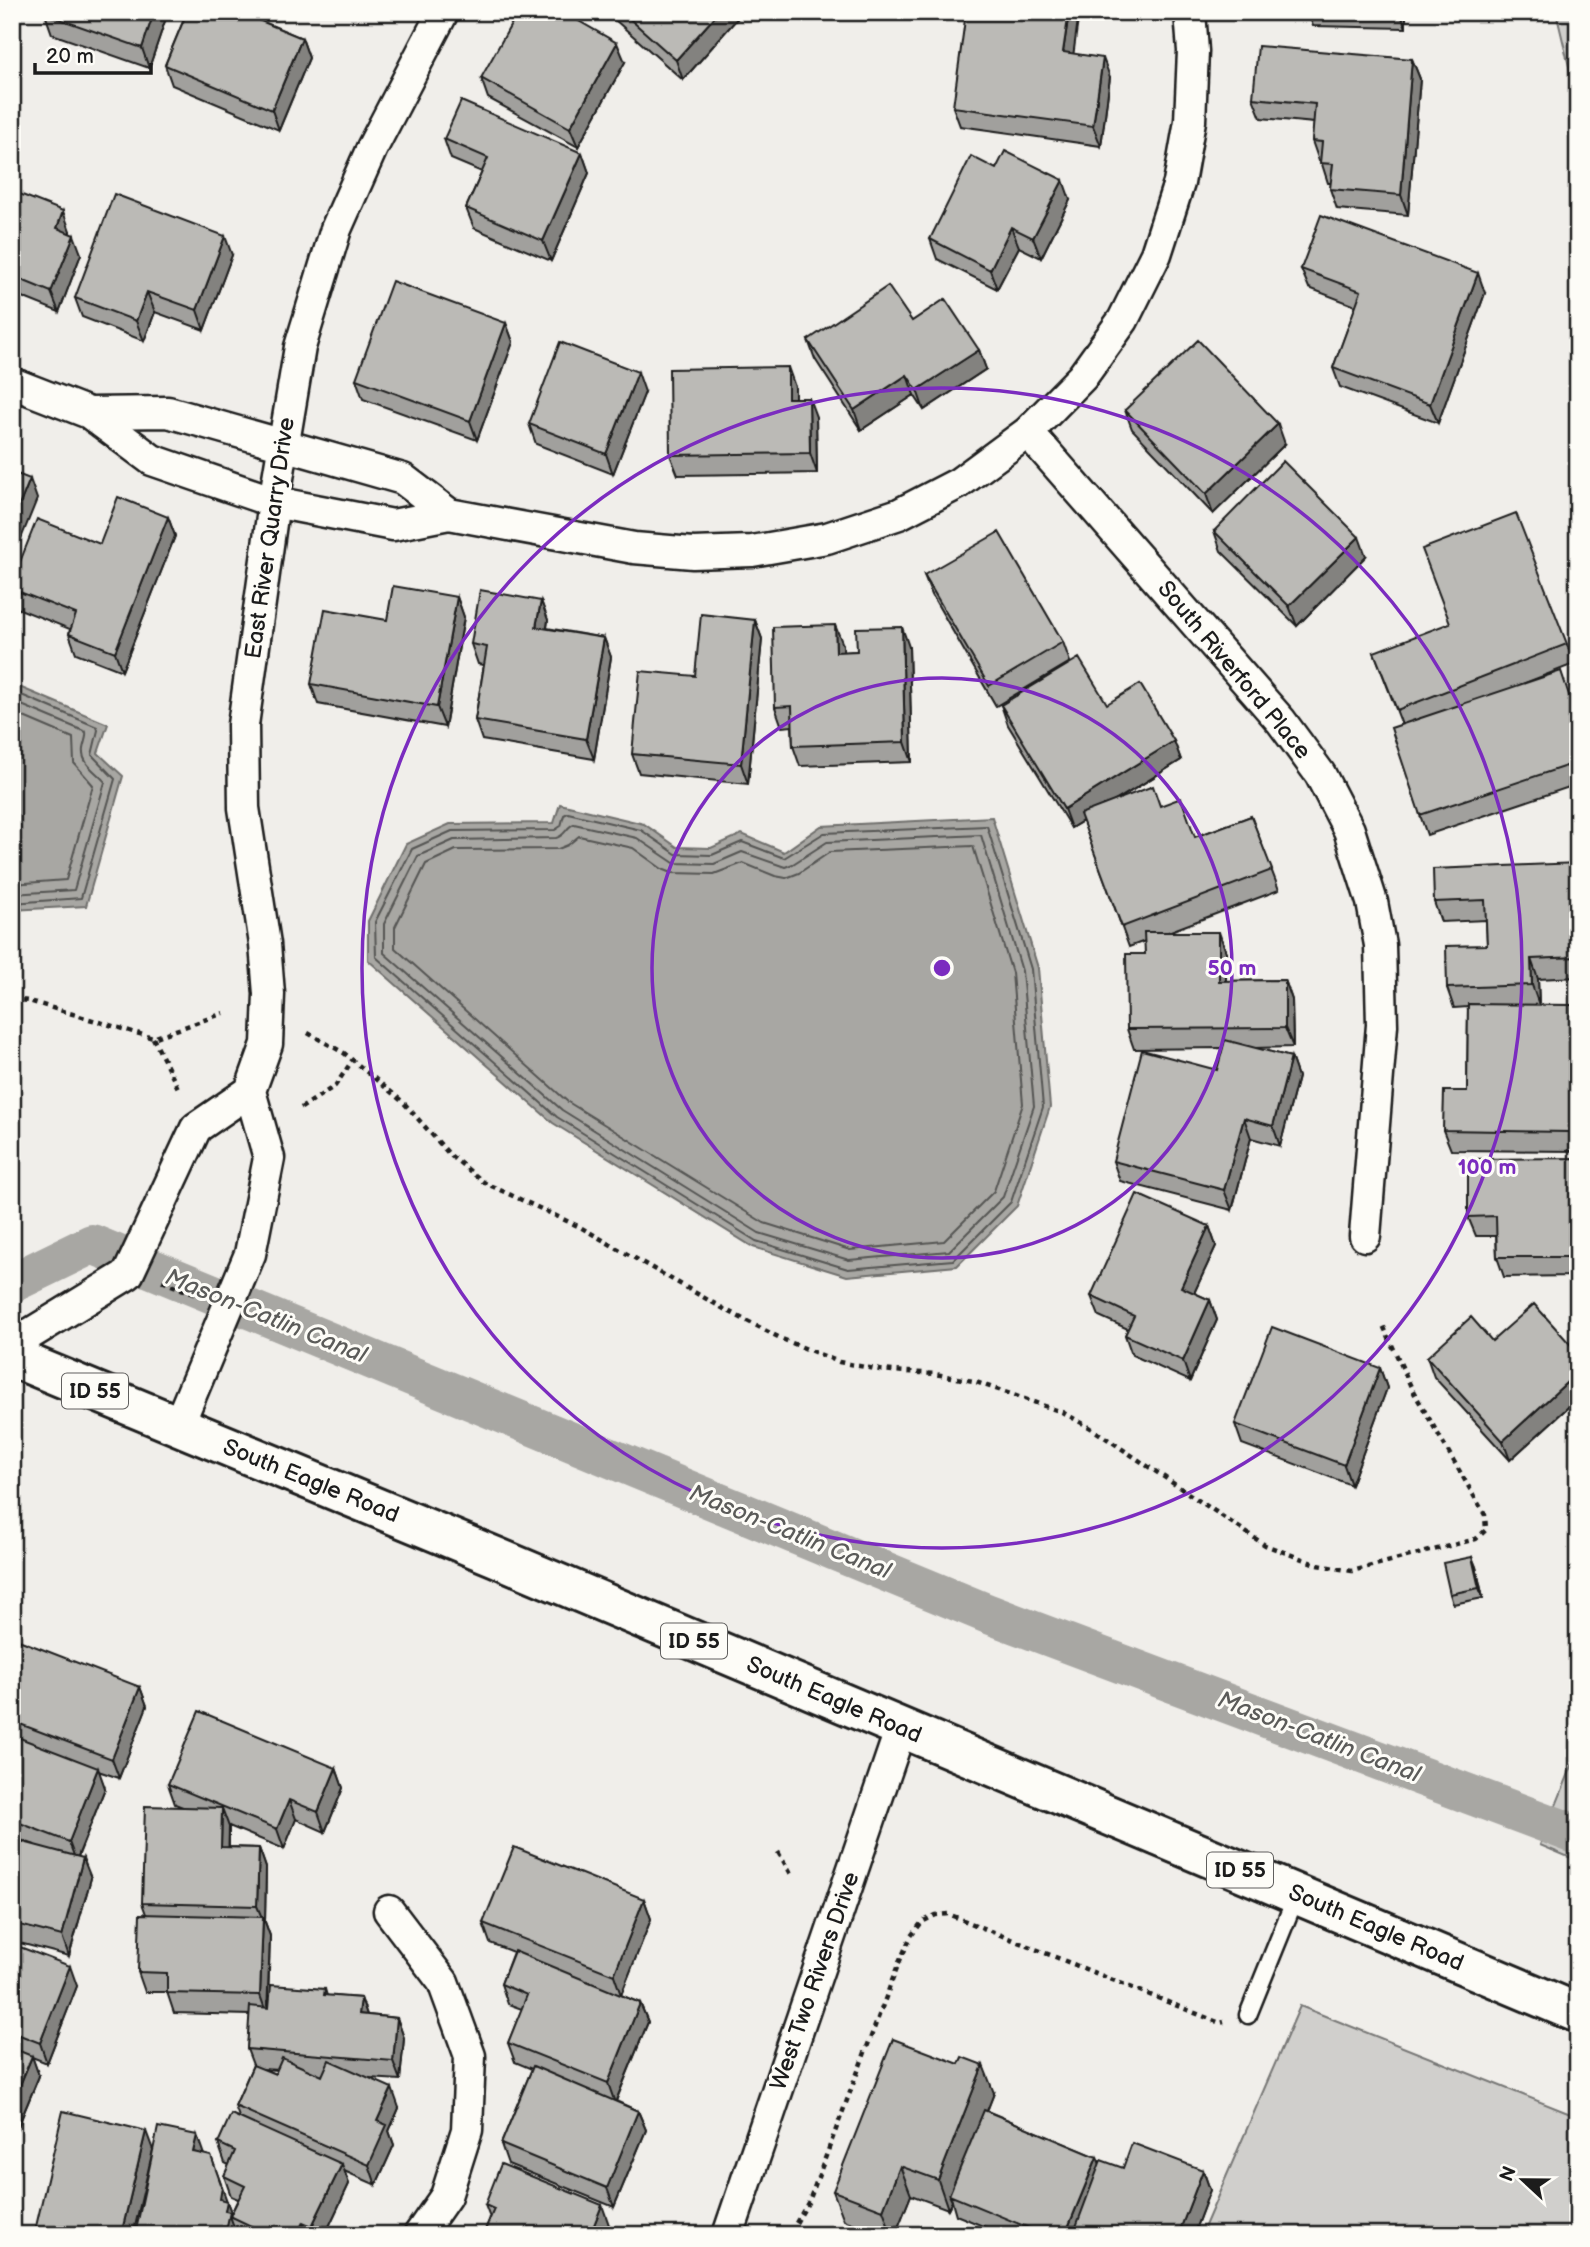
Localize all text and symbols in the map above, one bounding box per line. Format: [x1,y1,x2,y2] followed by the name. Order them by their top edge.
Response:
[35,32,150,76] scale bar
[46,44,94,69] text: 20 m
[239,416,301,660] street label: East River Quarry Drive
[1151,575,1317,765] street label: South Riverford Place
[930,956,954,980] centre of rings
[1208,956,1256,981] text: 50 m
[1458,1155,1516,1180] text: 100 m
[161,1262,372,1370] water label: Mason-Catlin Canal
[62,1374,128,1408] road number: ID 55
[219,1433,403,1529] street label: South Eagle Road
[685,1478,896,1586] water label: Mason-Catlin Canal
[661,1624,727,1658] road number: ID 55
[742,1650,926,1750] street label: South Eagle Road
[1214,1685,1426,1789] water label: Mason-Catlin Canal
[1207,1853,1273,1888] road number: ID 55
[764,1868,866,2094] street label: West Two Rivers Drive
[1284,1878,1468,1978] street label: South Eagle Road
[1488,2146,1558,2216] north arrow
[1495,2163,1522,2185] text: N

